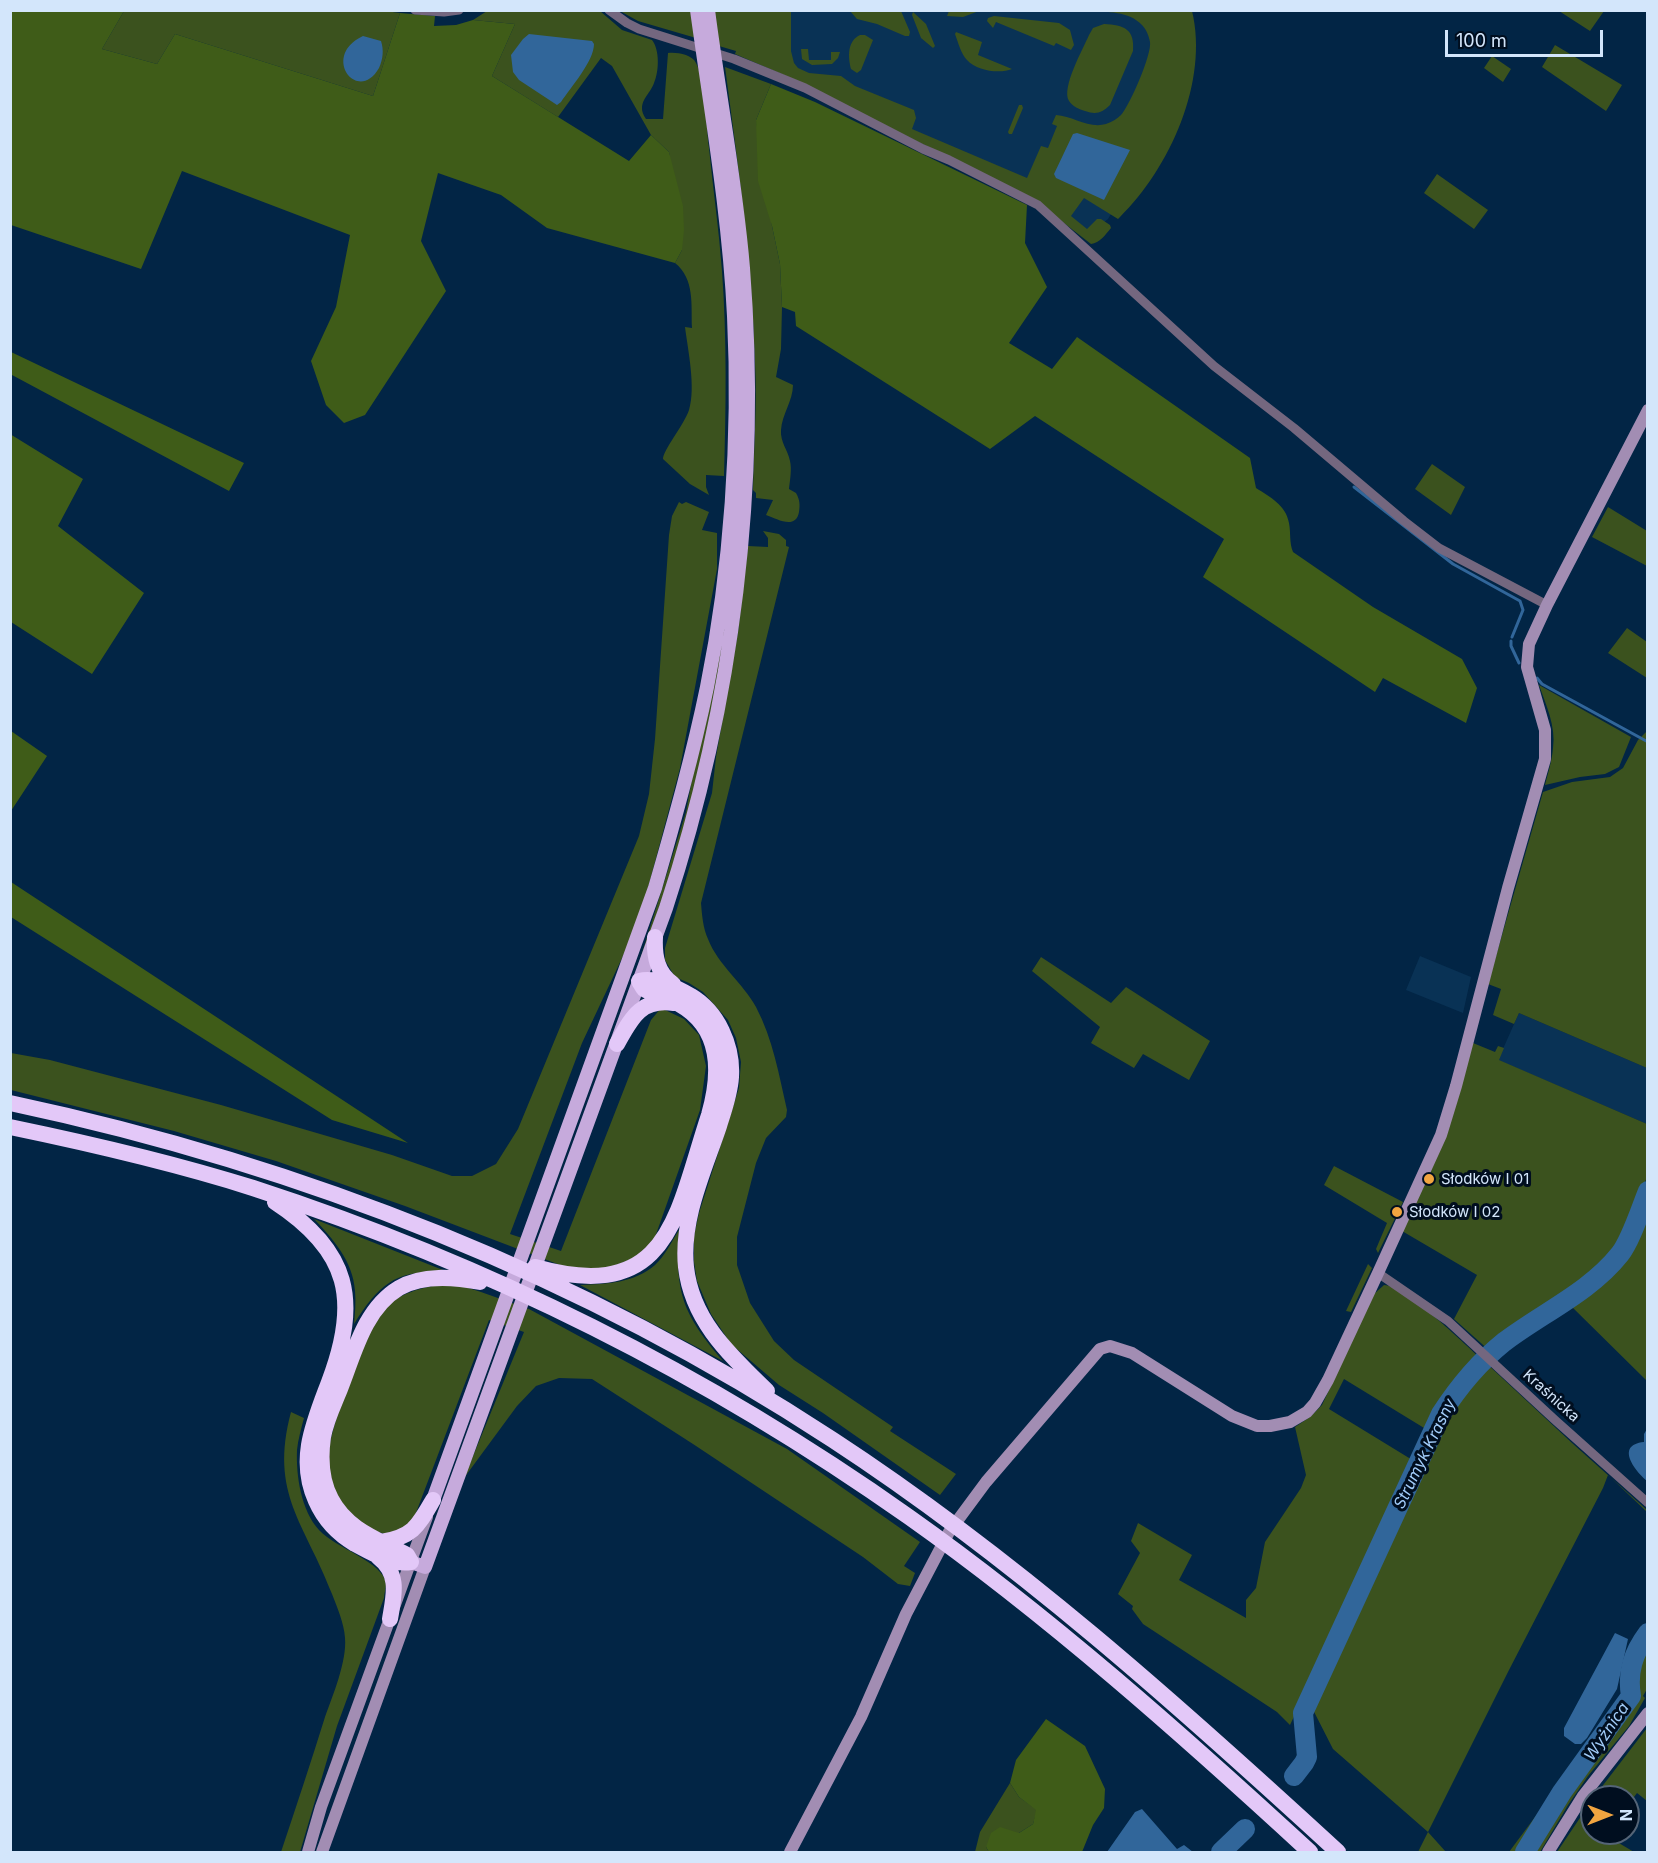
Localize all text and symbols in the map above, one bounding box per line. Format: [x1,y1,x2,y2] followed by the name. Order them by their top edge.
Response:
[1448,18,1606,56] scale bar
[1456,30,1507,51] text: 100 m
[1441,1170,1529,1188] place label: Słodków I 01
[1422,1172,1436,1186] marker: Słodków I 01
[1409,1203,1500,1221] place label: Słodków I 02
[1390,1205,1404,1219] marker: Słodków I 02
[1519,1366,1583,1426] street label: Kraśnicka
[1390,1396,1460,1512] water label: Strumyk Krasny
[1581,1699,1633,1765] water label: Wyżnica
[1580,1785,1640,1845] north arrow
[1616,1809,1636,1821] text: N

